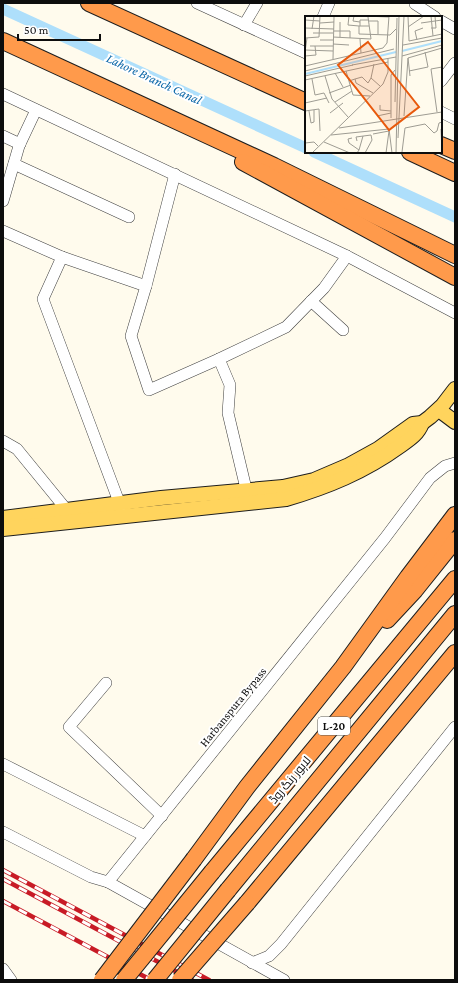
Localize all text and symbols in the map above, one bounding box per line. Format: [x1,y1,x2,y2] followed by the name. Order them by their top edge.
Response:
[18,16,100,42] scale bar
[305,16,442,153] inset map
[24,23,49,37] text: 50 m
[104,50,205,108] water label: Lahore Branch Canal
[197,664,270,750] street label: Harbanspura Bypass
[318,717,350,735] road number: L-20
[266,754,315,807] street label: لاہور رنگ روڈ

